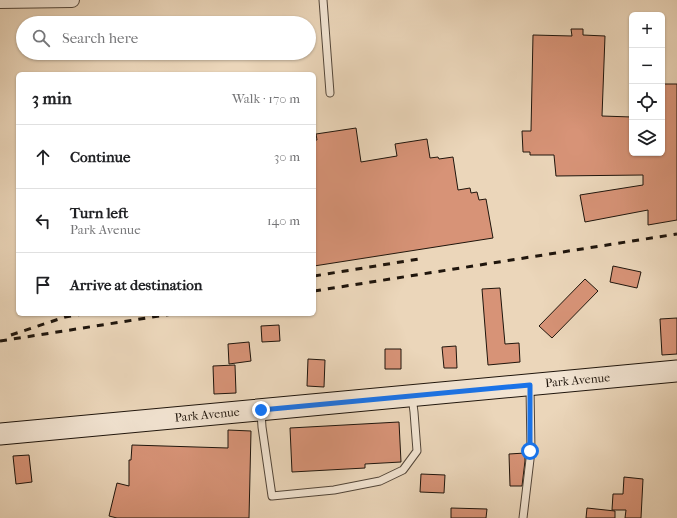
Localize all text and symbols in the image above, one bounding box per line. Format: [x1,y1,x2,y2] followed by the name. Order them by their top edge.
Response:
[629,12,665,156] map controls
[629,12,665,48] button: +
[16,16,316,60] search box
[30,27,52,49] icon: search
[62,29,138,47] text: Search here
[629,48,665,84] button: −
[629,84,665,120] button: locate
[32,88,72,108] text: 3 min
[232,91,300,106] text: Walk · 170 m
[629,120,665,156] button: layers
[32,146,54,168] icon: ahead
[70,148,130,166] text: Continue
[274,149,300,164] text: 30 m
[70,204,128,222] text: Turn left
[32,210,54,232] icon: left
[267,213,300,228] text: 140 m
[70,222,141,237] text: Park Avenue
[32,274,54,296] icon: arrive
[70,276,202,294] text: Arrive at destination
[544,370,611,390] street label: Park Avenue
[252,401,270,419] route end
[174,405,240,425] street label: Park Avenue
[521,442,539,460] route start

